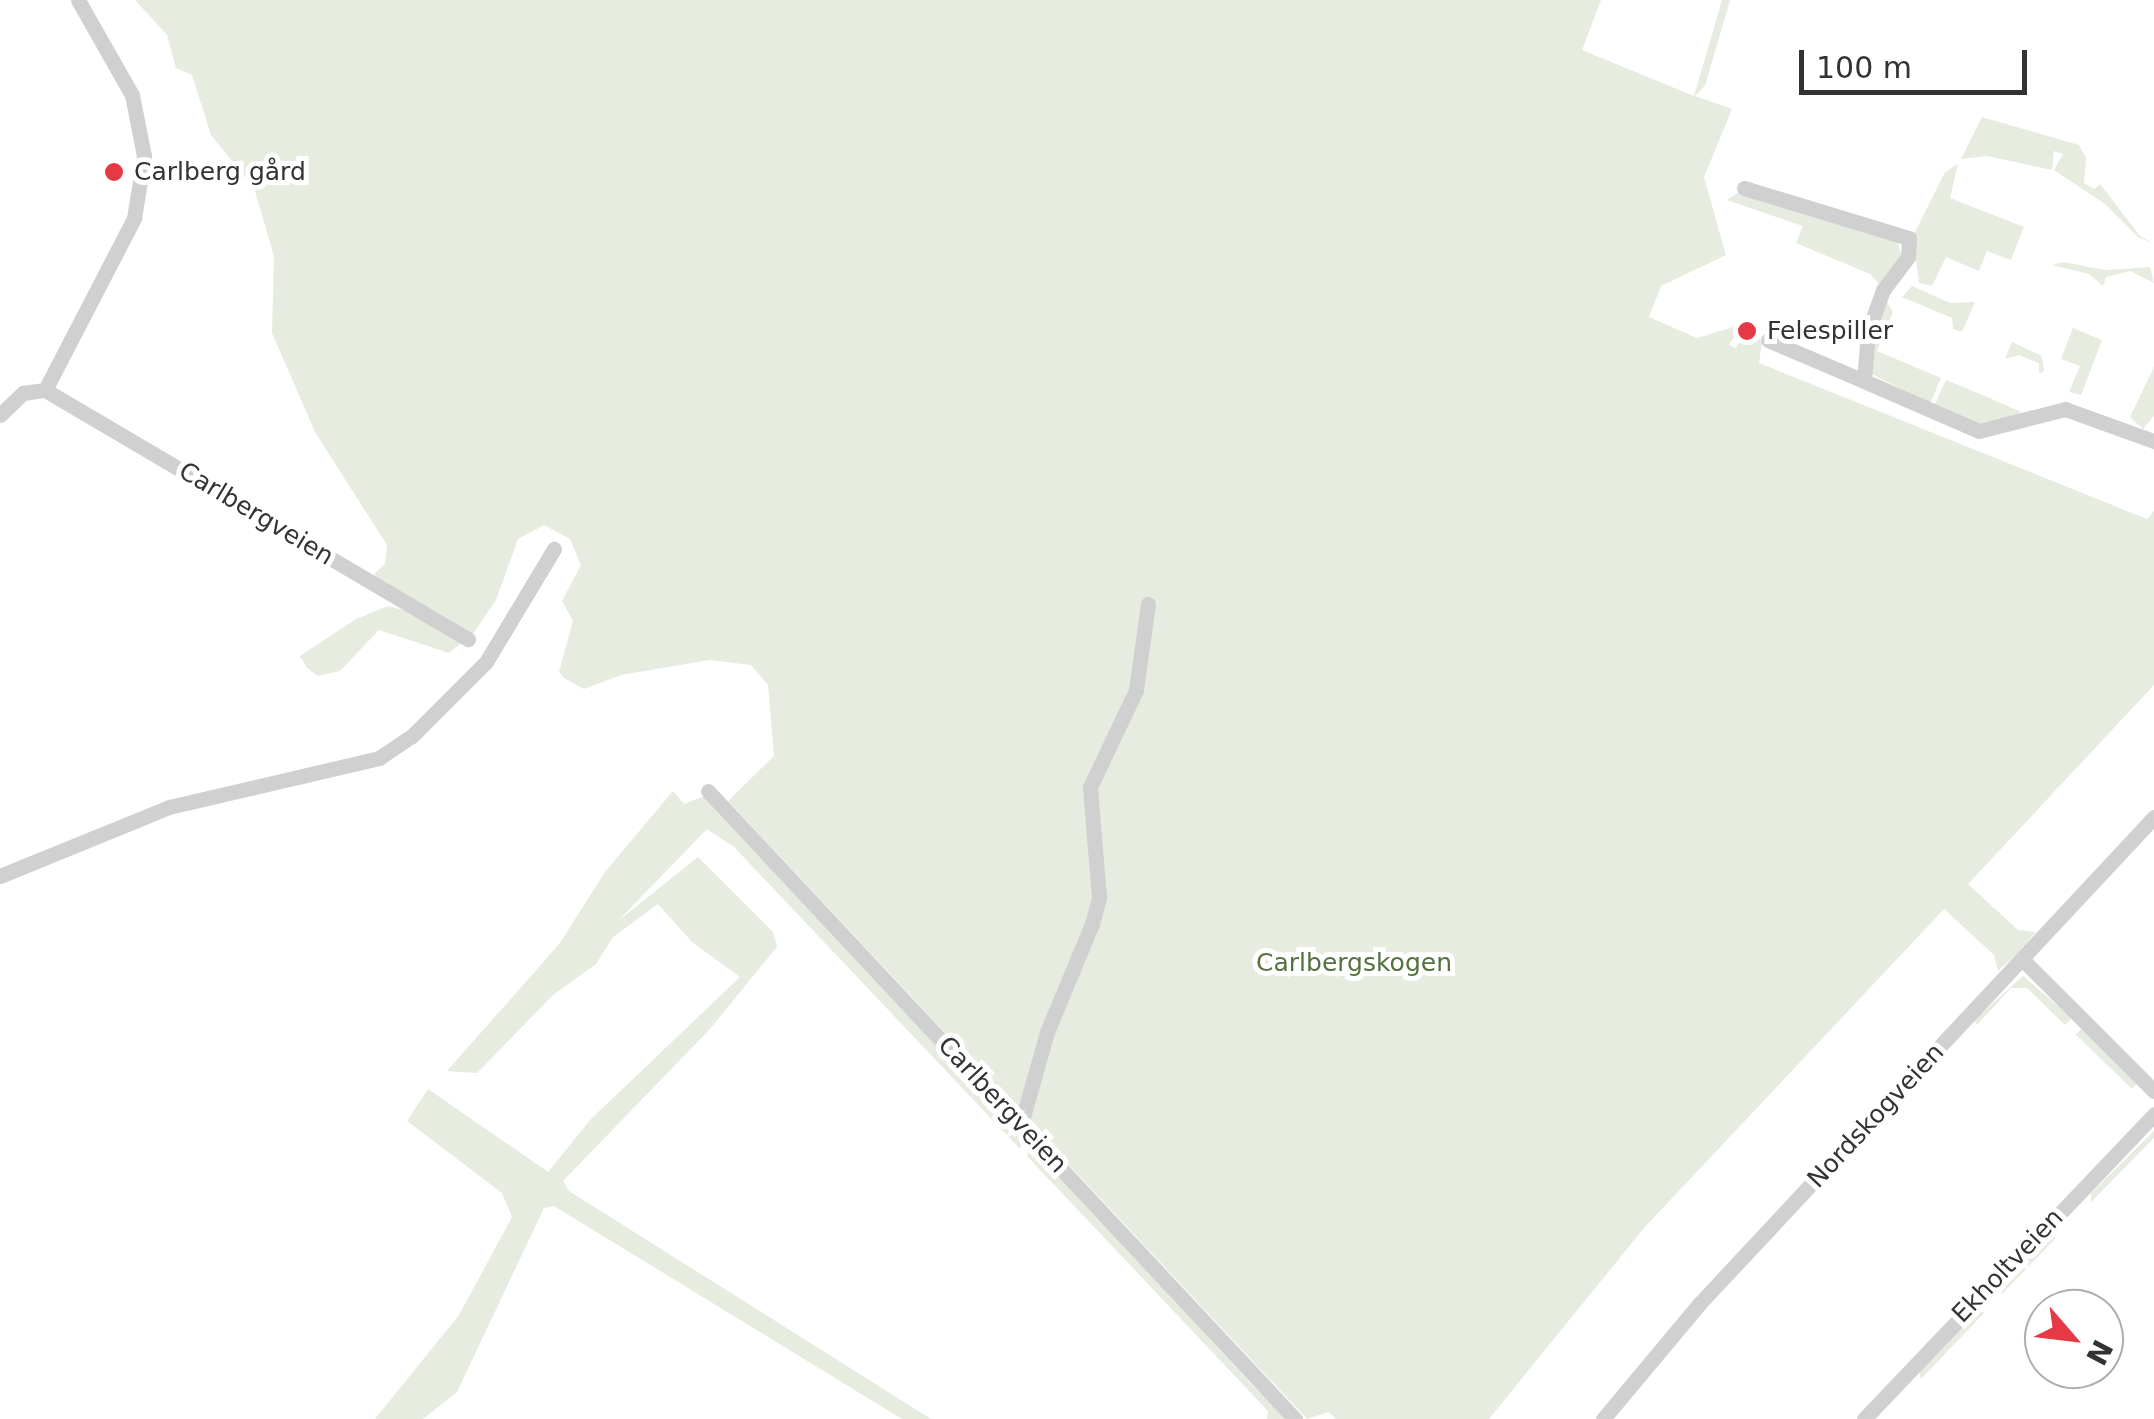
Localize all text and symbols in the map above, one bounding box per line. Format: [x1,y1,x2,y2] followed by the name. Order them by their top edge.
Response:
[1804,30,2032,92] scale bar
[1816,50,1912,85] text: 100 m
[134,157,306,187] place label: Carlberg gård
[103,161,125,183] marker: Carlberg gård
[1767,316,1893,346] place label: Felespiller
[1736,320,1758,342] marker: Felespiller
[173,456,339,572] street label: Carlbergveien
[1256,948,1452,978] park label: Carlbergskogen
[931,1031,1073,1179] street label: Carlbergveien
[1802,1038,1950,1194] street label: Nordskogveien
[1946,1203,2070,1329] street label: Ekholtveien
[2024,1289,2124,1389] north arrow
[2079,1334,2119,1370] text: N

